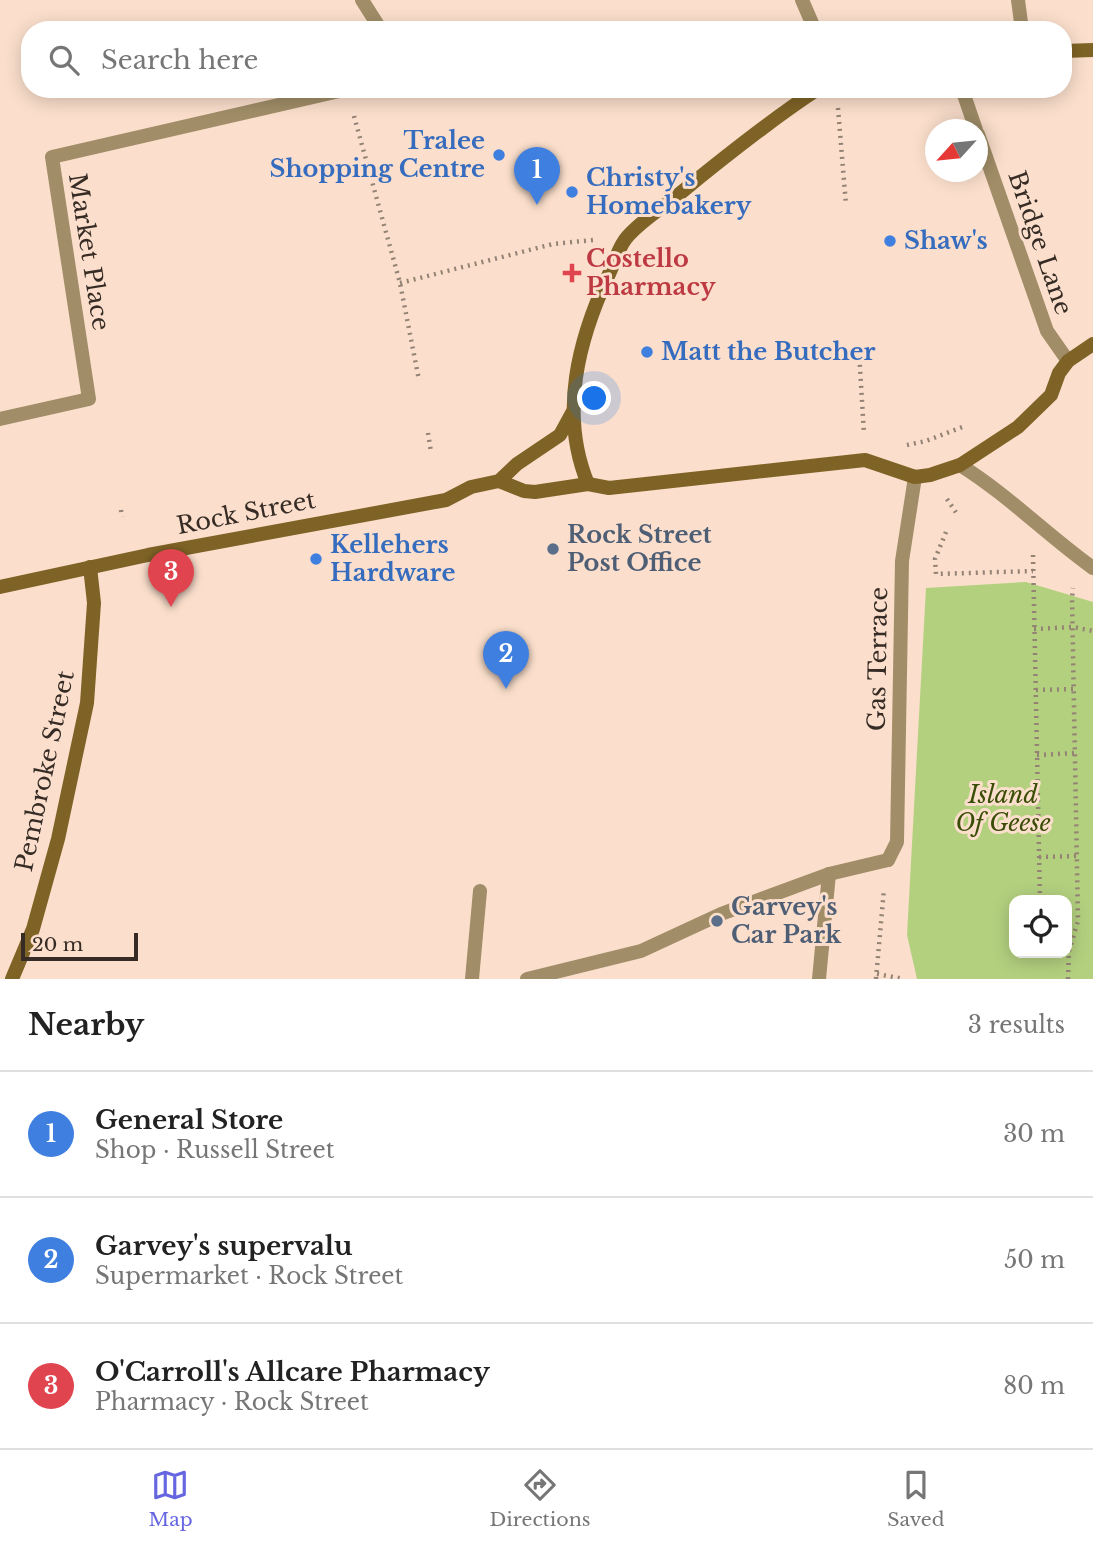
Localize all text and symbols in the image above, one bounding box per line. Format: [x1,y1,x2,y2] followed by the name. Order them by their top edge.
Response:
[21,21,1072,98] search box
[45,41,83,79] icon: search
[101,44,258,76] text: Search here
[925,119,988,182] north arrow
[270,126,485,183] place label: Tralee Shopping Centre
[491,147,507,163] marker: Tralee Shopping Centre
[514,147,560,205] pin: 1
[586,163,752,220] place label: Christy's Homebakery
[1002,167,1079,319] street label: Bridge Lane
[63,171,116,333] street label: Market Place
[564,184,580,200] marker: Christy's Homebakery
[904,226,988,255] place label: Shaw's
[882,233,898,249] marker: Shaw's
[586,244,716,301] place label: Costello Pharmacy
[564,265,580,281] marker: Costello Pharmacy
[661,337,876,366] place label: Matt the Butcher
[639,344,655,360] marker: Matt the Butcher
[577,381,611,415] your location
[174,485,318,540] street label: Rock Street
[567,520,713,577] place label: Rock Street Post Office
[330,530,455,587] place label: Kellehers Hardware
[545,541,561,557] marker: Rock Street Post Office
[148,549,194,607] pin: 3
[308,551,324,567] marker: Kellehers Hardware
[862,587,893,731] street label: Gas Terrace
[483,631,529,689] pin: 2
[9,668,80,874] street label: Pembroke Street
[955,780,1051,837] park label: Island Of Geese
[731,892,842,949] place label: Garvey's Car Park
[1009,895,1072,958] map controls
[1009,895,1072,958] button: locate
[709,913,725,929] marker: Garvey's Car Park
[21,930,138,962] scale bar
[32,933,83,956] text: 20 m
[28,1006,144,1043] text: Nearby
[968,1011,1065,1039] text: 3 results
[95,1104,283,1136] text: General Store
[46,1120,56,1148] text: 1
[1003,1120,1065,1148] text: 30 m
[95,1136,334,1164] text: Shop · Russell Street
[95,1230,353,1262] text: Garvey's supervalu
[44,1246,58,1274] text: 2
[1004,1246,1065,1274] text: 50 m
[95,1262,403,1290] text: Supermarket · Rock Street
[95,1356,490,1388] text: O'Carroll's Allcare Pharmacy
[44,1372,58,1400] text: 3
[1003,1372,1065,1400] text: 80 m
[95,1388,369,1416] text: Pharmacy · Rock Street
[148,1466,193,1531] tab: Map
[489,1466,590,1531] tab: Directions
[887,1466,945,1531] tab: Saved

